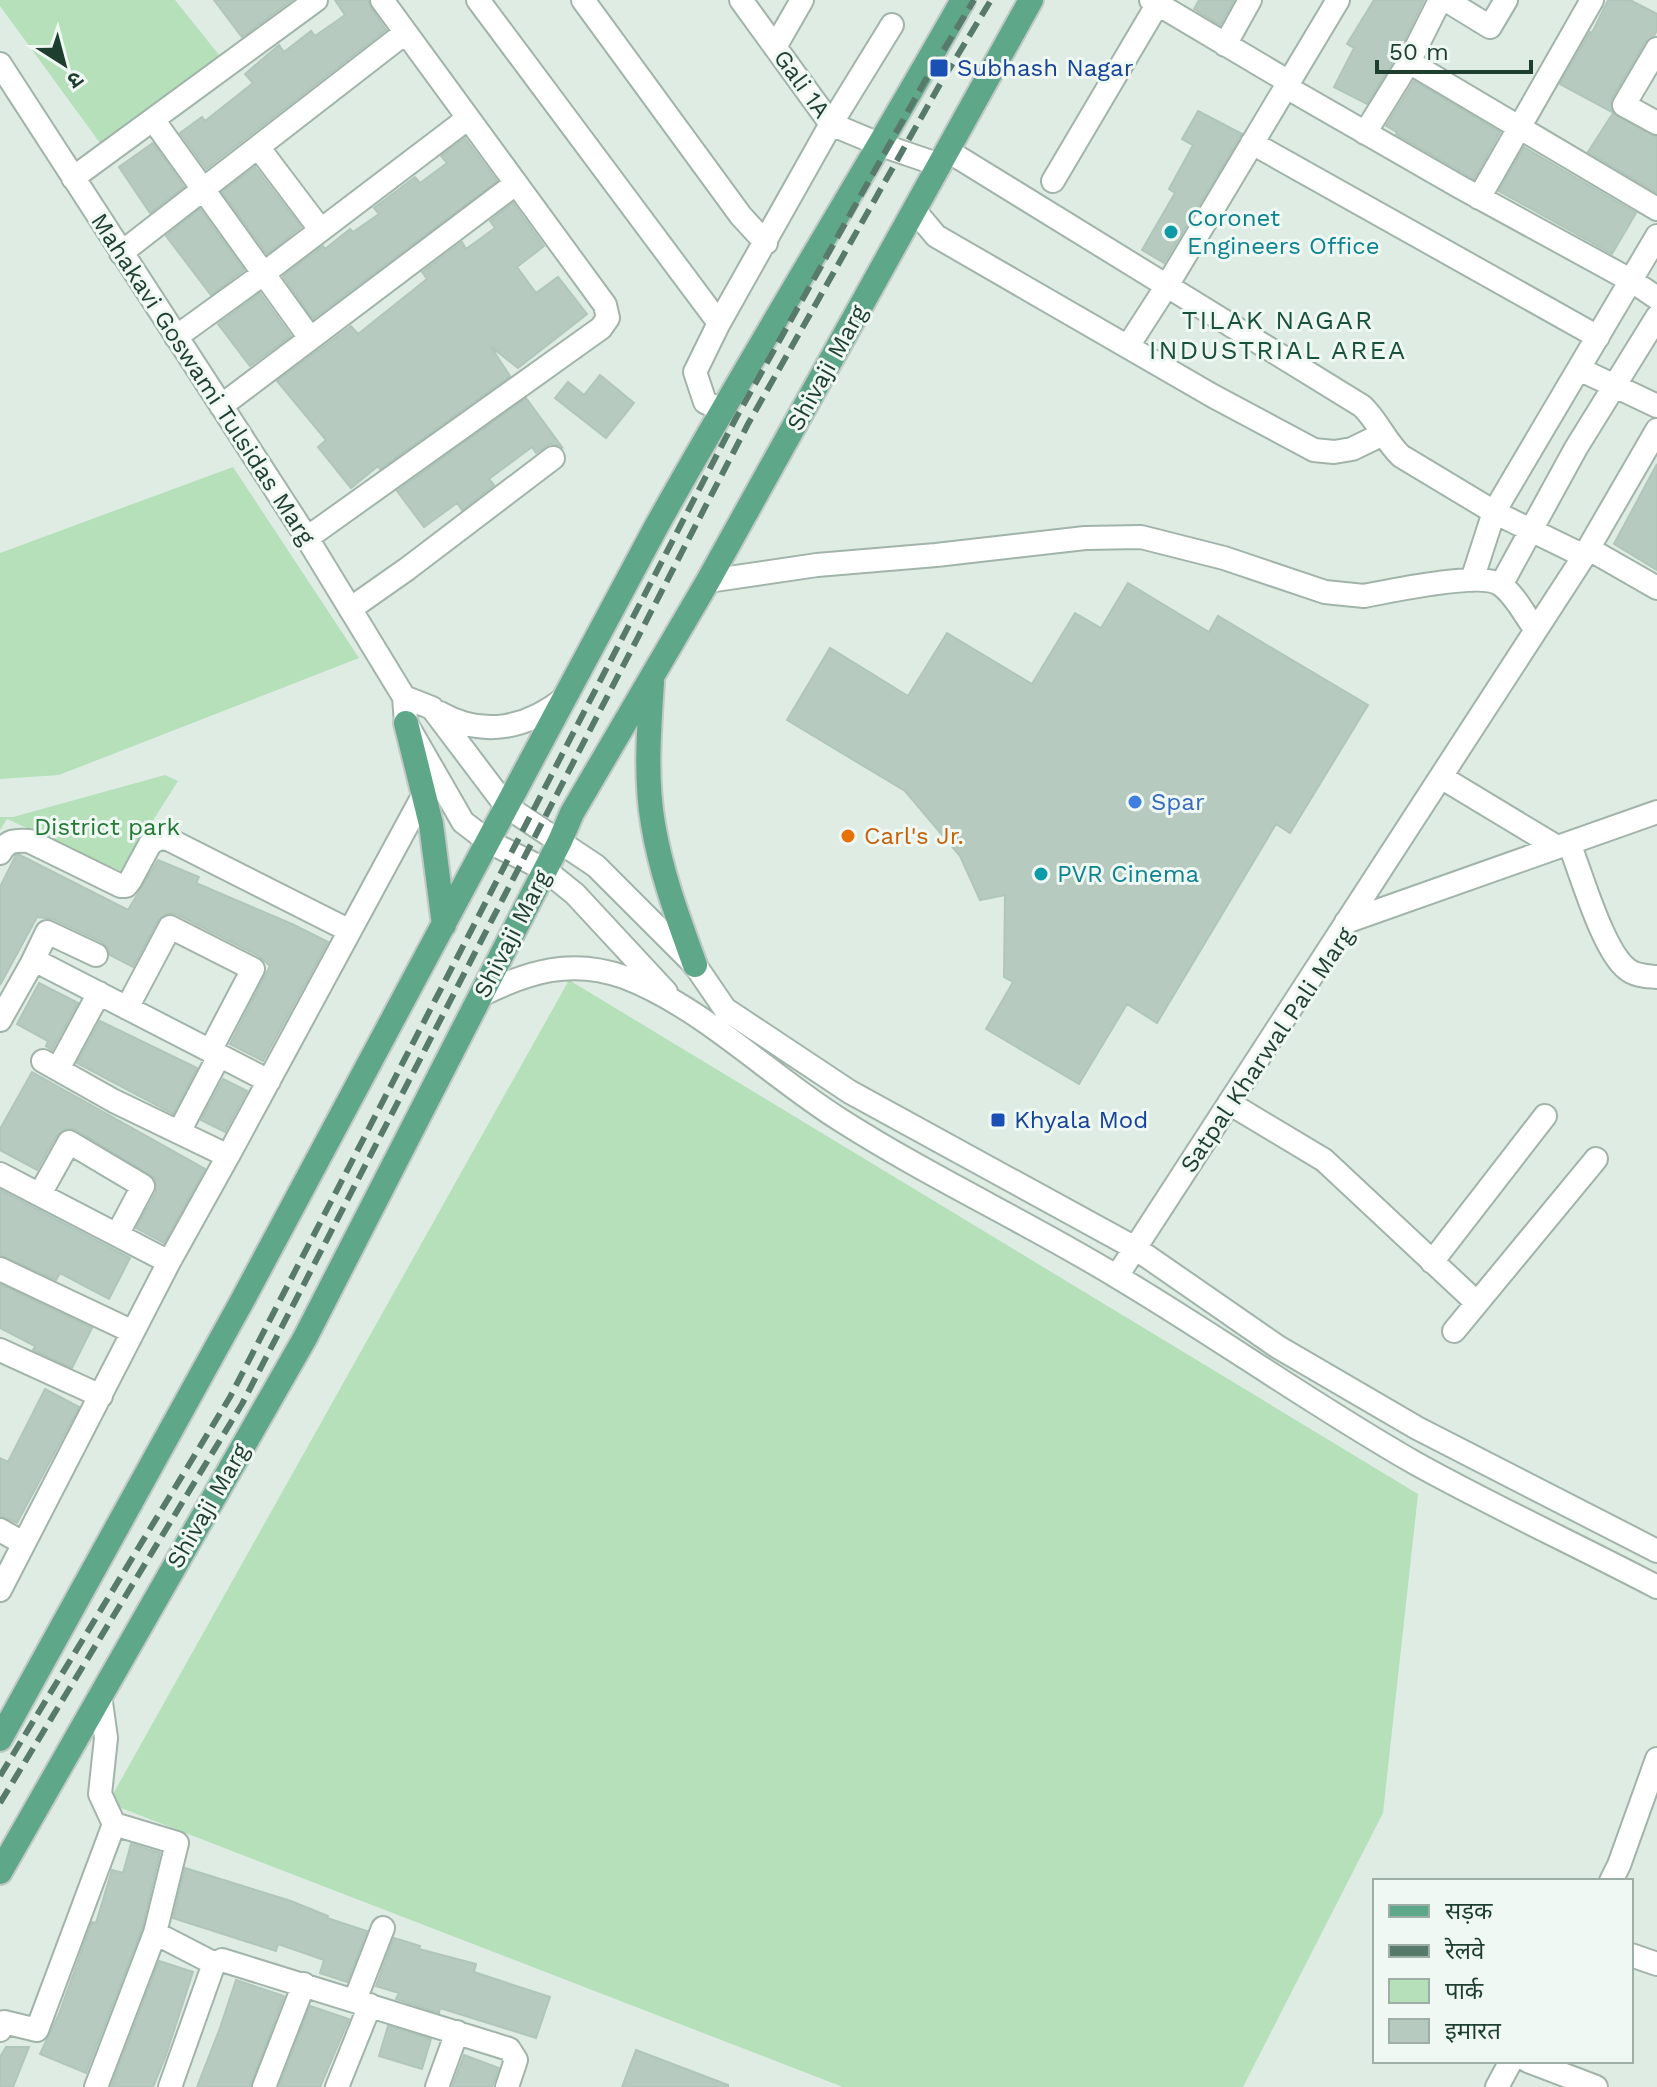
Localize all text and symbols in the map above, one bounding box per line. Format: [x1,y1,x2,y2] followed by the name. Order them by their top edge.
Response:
[24,24,104,104] north arrow
[1377,24,1531,74] scale bar
[1389,38,1449,66] text: 50 m
[768,44,836,124] street label: Gali 1A
[957,54,1134,82] place label: Subhash Nagar
[928,57,950,79] marker: Subhash Nagar
[62,66,88,94] text: उ
[1187,204,1379,260] place label: Coronet Engineers Office
[85,208,321,550] street label: Mahakavi Goswami Tulsidas Marg
[1162,223,1180,241] marker: Coronet Engineers Office
[781,300,873,436] street label: Shivaji Marg
[1149,305,1407,365] district label: TILAK NAGAR INDUSTRIAL AREA
[1151,788,1205,816] place label: Spar
[1126,793,1144,811] marker: Spar
[34,813,180,841] park label: District park
[864,822,964,850] place label: Carl's Jr.
[839,827,857,845] marker: Carl's Jr.
[1057,860,1199,888] place label: PVR Cinema
[468,865,556,1002] street label: Shivaji Marg
[1032,865,1050,883] marker: PVR Cinema
[1174,922,1360,1178] street label: Satpal Kharwal Pali Marg
[1014,1106,1148,1134] place label: Khyala Mod
[989,1111,1007,1129] marker: Khyala Mod
[161,1439,255,1573] street label: Shivaji Marg
[1373,1879,1633,2063] legend
[1445,1897,1493,1925] text: सड़क
[1444,1937,1485,1965] text: रेलवे
[1445,1977,1484,2005] text: पार्क
[1445,2017,1502,2045] text: इमारत

